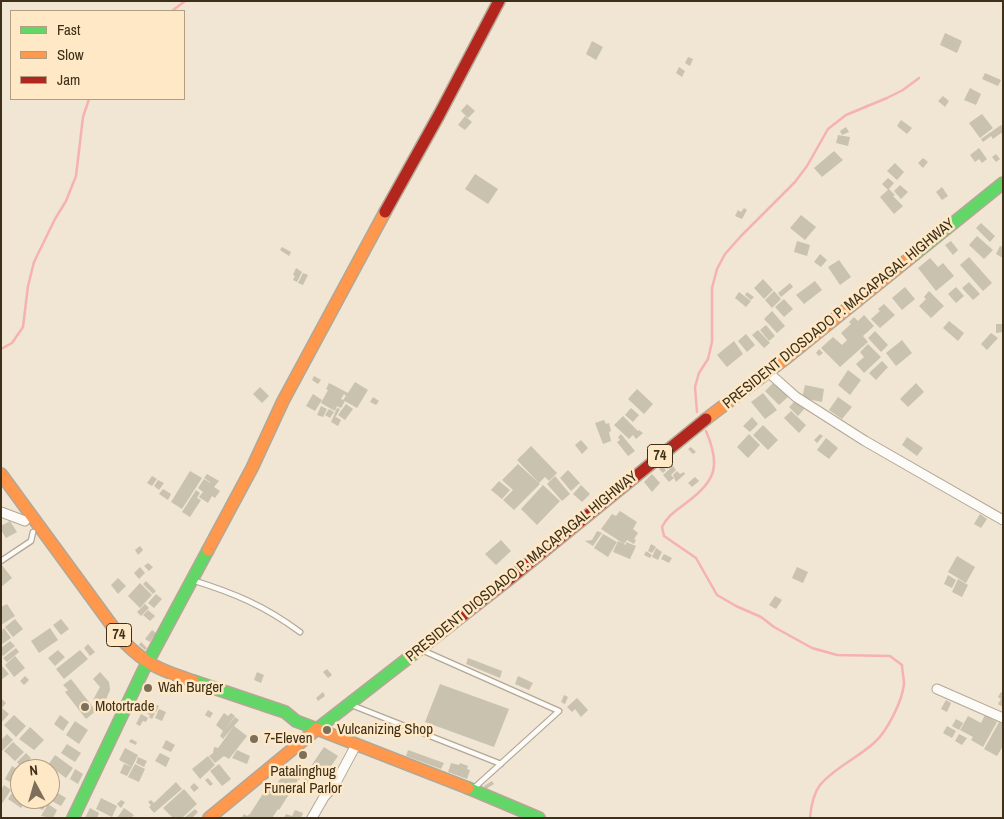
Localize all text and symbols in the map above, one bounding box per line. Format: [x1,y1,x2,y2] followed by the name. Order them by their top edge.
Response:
[10,10,185,100] legend
[57,19,80,40] text: Fast
[57,44,84,65] text: Slow
[57,69,80,90] text: Jam
[720,215,958,413] street label: PRESIDENT DIOSDADO P. MACAPAGAL HIGHWAY
[648,444,672,468] road number: 74
[403,468,641,666] street label: PRESIDENT DIOSDADO P. MACAPAGAL HIGHWAY
[106,624,132,646] road number: 74
[158,679,223,697] place label: Wah Burger
[142,682,154,694] marker: Wah Burger
[95,698,154,716] place label: Motortrade
[79,701,91,713] marker: Motortrade
[337,721,433,739] place label: Vulcanizing Shop
[321,724,333,736] marker: Vulcanizing Shop
[264,730,313,748] place label: 7-Eleven
[248,733,260,745] marker: 7-Eleven
[297,749,309,761] marker: Patalinghug Funeral Parlor
[10,759,60,809] north arrow
[28,761,39,779] text: N
[264,763,342,798] place label: Patalinghug Funeral Parlor

